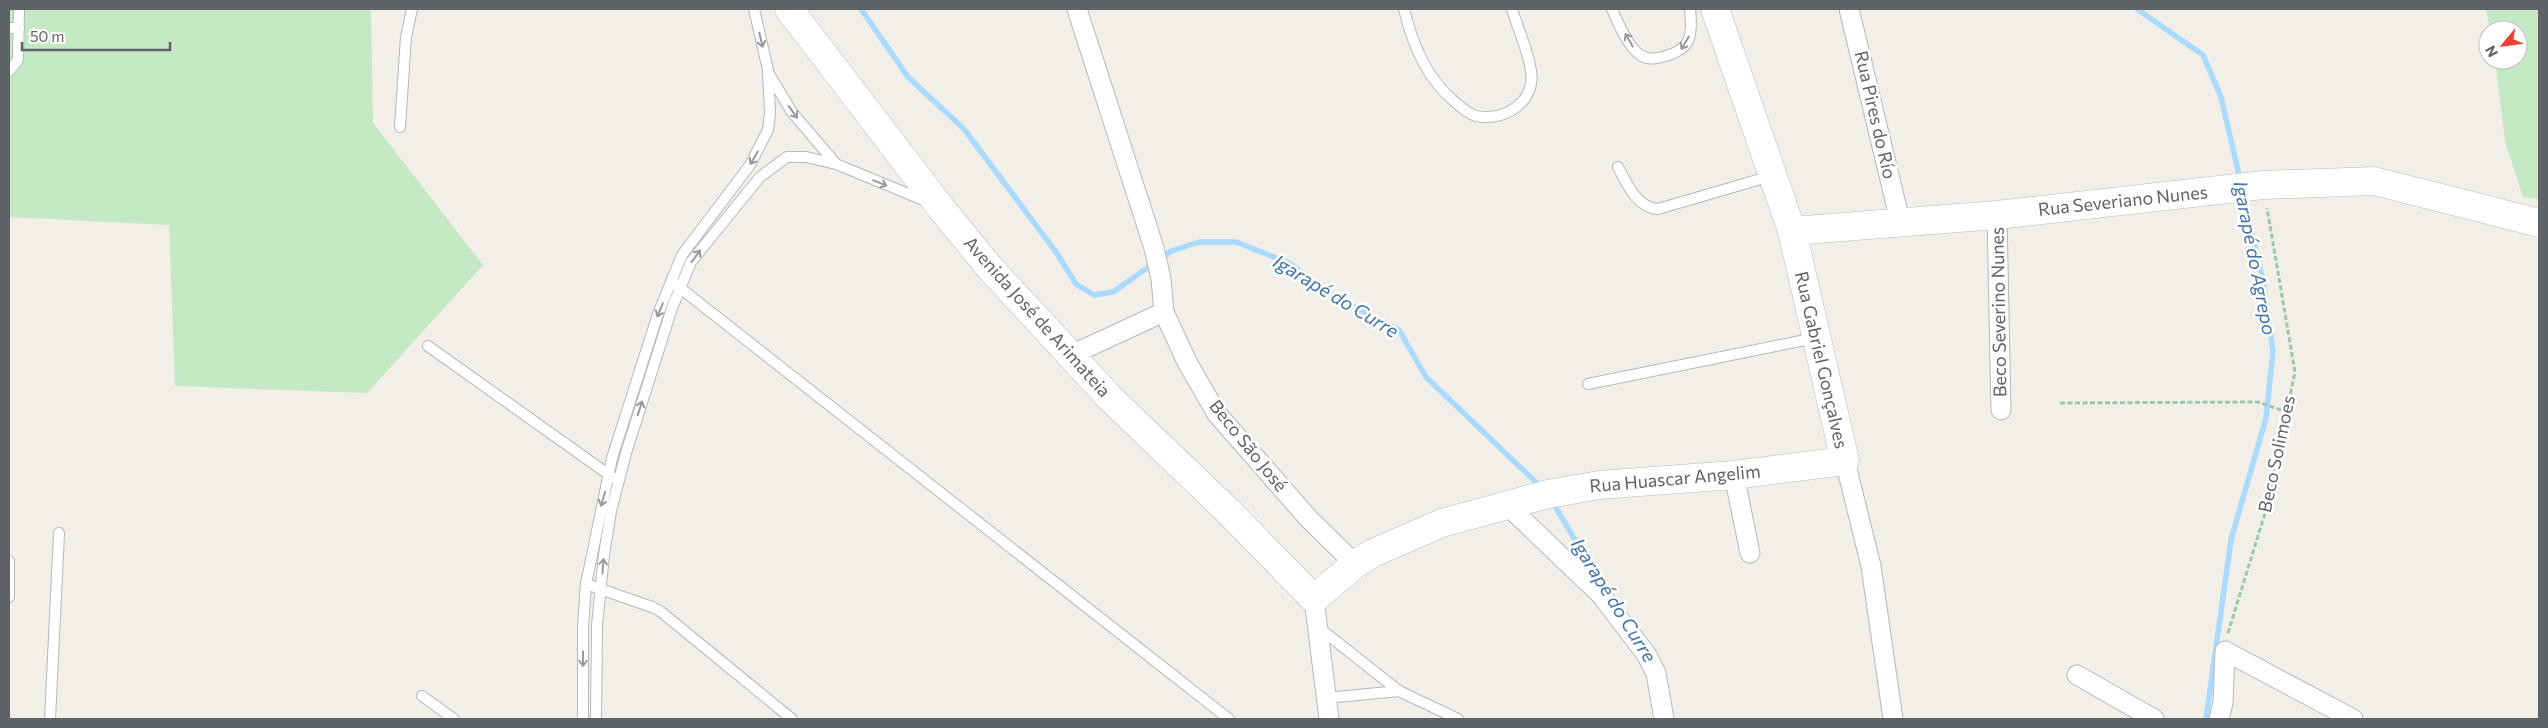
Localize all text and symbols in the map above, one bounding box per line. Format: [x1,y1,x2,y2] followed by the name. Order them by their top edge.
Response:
[22,20,170,52] scale bar
[2478,20,2528,70] north arrow
[30,27,64,45] text: 50 m
[757,31,766,47] one-way arrow
[1623,33,1633,47] one-way arrow
[1680,36,1690,50] one-way arrow
[2481,43,2501,60] text: N
[1851,49,1901,181] street label: Rua Pires do Río
[788,105,798,119] one-way arrow
[748,150,758,164] one-way arrow
[873,179,888,188] one-way arrow
[2229,179,2282,337] water label: Igarapé do Agrepo
[2037,180,2209,220] street label: Rua Severiano Nunes
[1986,227,2010,397] street label: Beco Severino Nunes
[960,231,1116,401] street label: Avenida José de Arimateia
[691,249,701,263] one-way arrow
[1269,249,1403,342] water label: Igarapé do Curre
[1791,269,1853,451] street label: Rua Gabriel Gonçalves
[654,302,664,317] one-way arrow
[2253,393,2299,514] street label: Beco Solimoes
[1205,395,1293,496] street label: Beco São José
[636,401,645,416] one-way arrow
[1588,460,1761,496] street label: Rua Huascar Angelim
[597,490,607,506] one-way arrow
[1567,533,1662,666] water label: Igarapé do Curre
[598,558,607,574] one-way arrow
[578,651,588,667] one-way arrow

